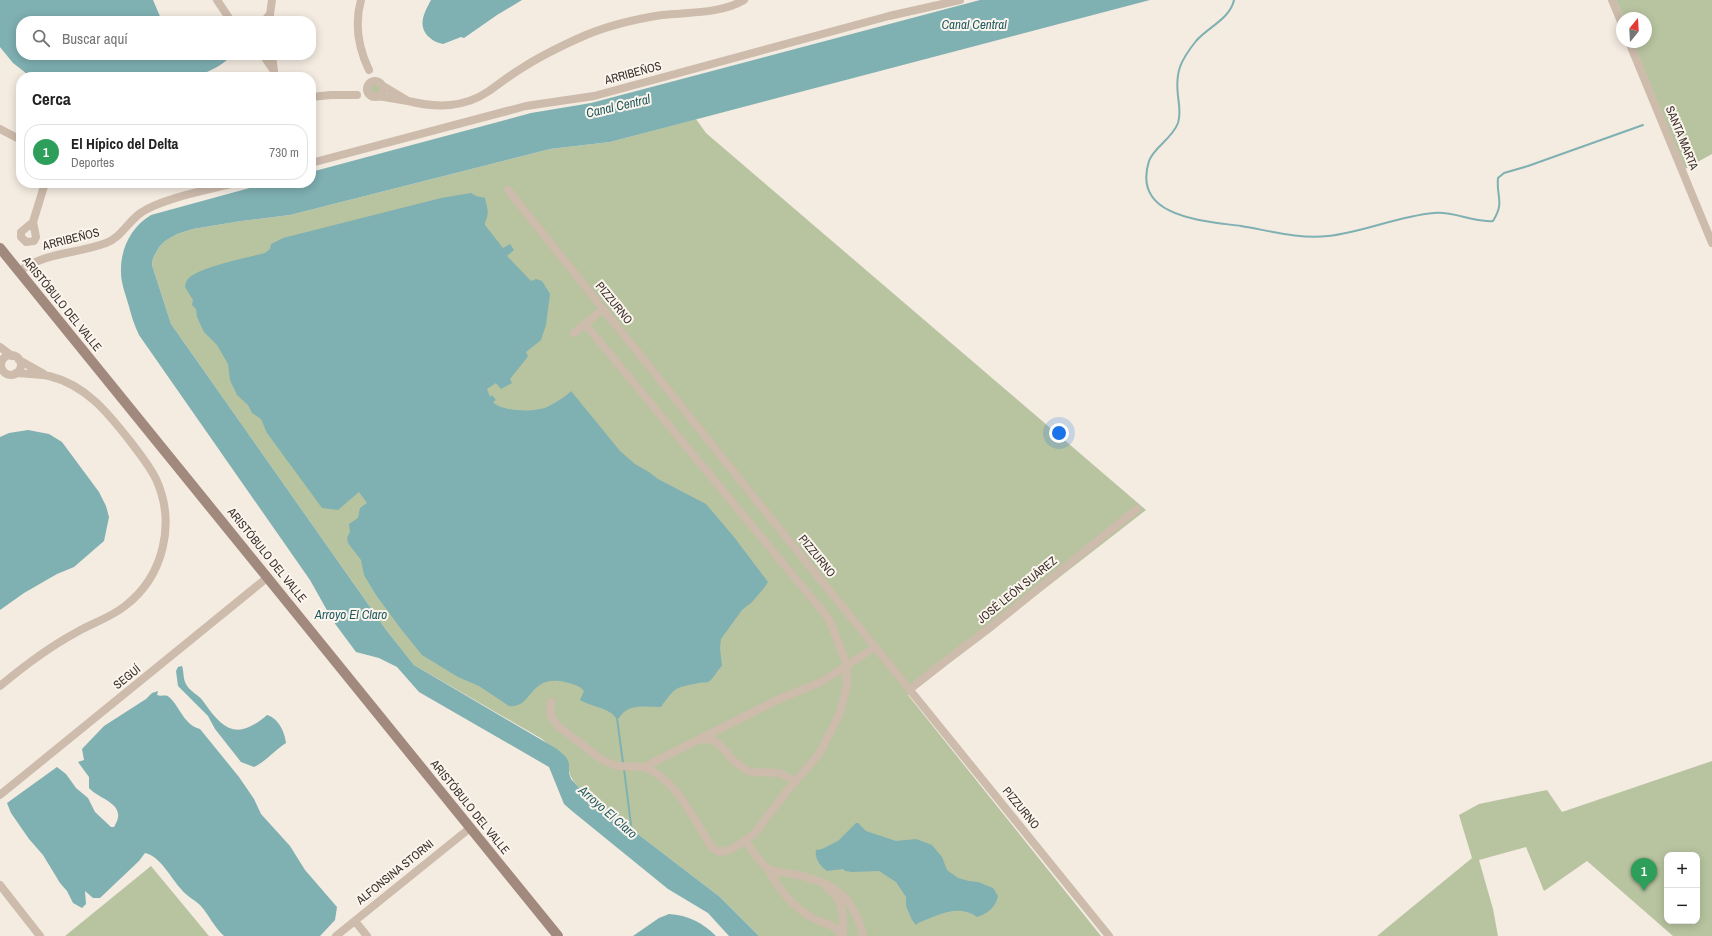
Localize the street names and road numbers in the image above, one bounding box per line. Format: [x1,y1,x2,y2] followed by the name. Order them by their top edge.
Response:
[602,58,663,88] street label: ARRIBEÑOS
[1662,104,1702,173] street label: SANTA MARTA
[40,224,101,254] street label: ARRIBEÑOS
[18,253,105,355] street label: ARISTÓBULO DEL VALLE
[592,278,636,328] street label: PIZZURNO
[223,504,310,606] street label: ARISTÓBULO DEL VALLE
[795,531,839,581] street label: PIZZURNO
[974,553,1060,627] street label: JOSÉ LEÓN SUÁREZ
[110,661,144,693] street label: SEGUÍ
[426,756,513,858] street label: ARISTÓBULO DEL VALLE
[999,783,1043,833] street label: PIZZURNO
[352,836,437,909] street label: ALFONSINA STORNI

